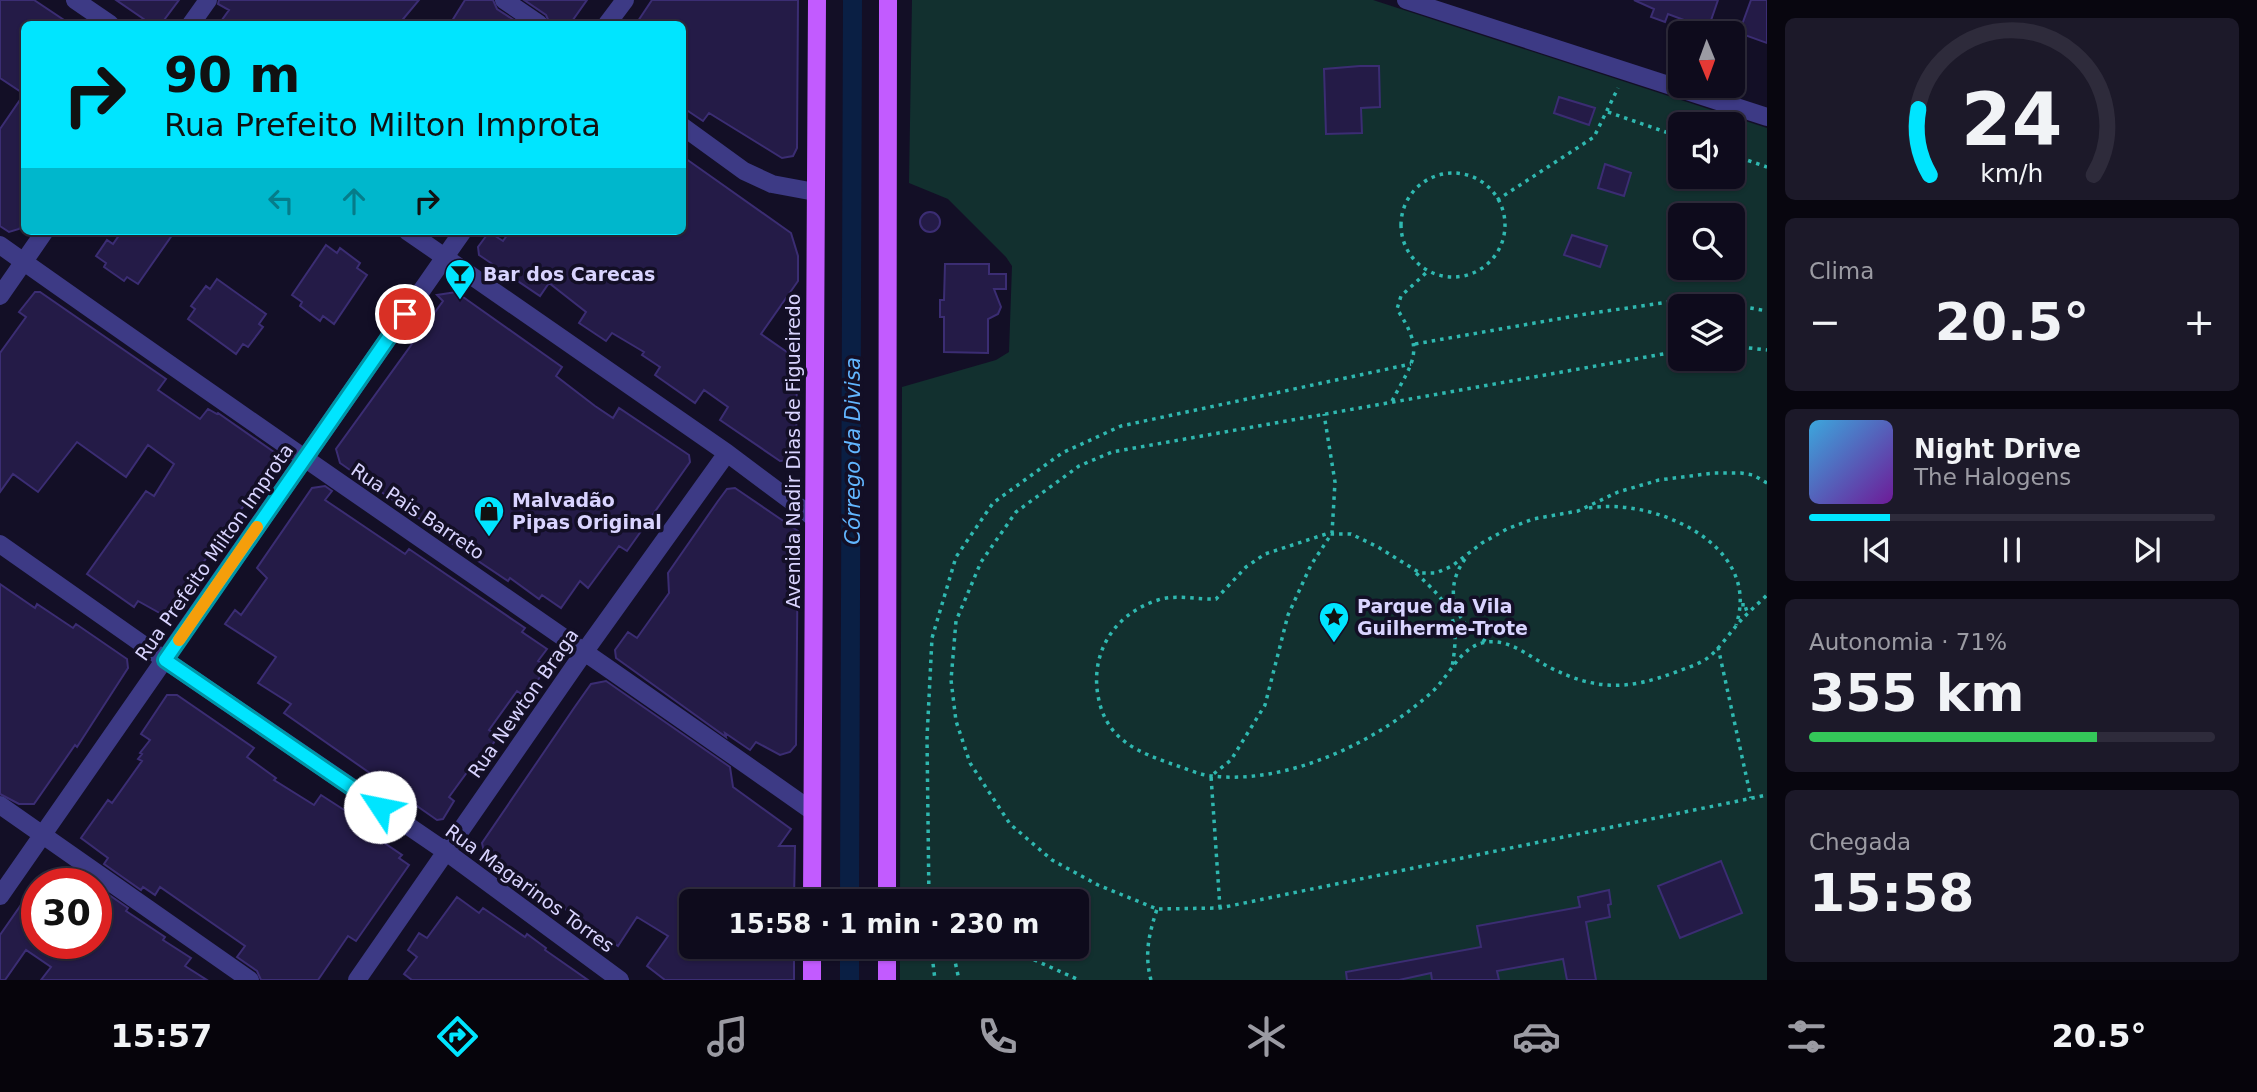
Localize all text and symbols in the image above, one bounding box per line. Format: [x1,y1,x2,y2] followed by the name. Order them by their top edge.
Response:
[1668,21,1745,98] north arrow
[1668,21,1745,371] map controls
[164,47,300,104] text: 90 m
[49,49,140,140] icon: right
[1961,77,2063,162] text: 24
[164,106,601,144] text: Rua Prefeito Milton Improta
[1668,112,1745,189] button: sound
[1980,159,2044,188] text: km/h
[262,182,300,220] icon: left
[335,182,373,220] icon: ahead
[408,182,446,220] icon: right
[1668,203,1745,280] button: search
[443,257,477,301] bar icon: Bar dos Carecas
[1809,258,1874,284] text: Clima
[483,263,655,285] place label: Bar dos Carecas
[375,284,435,344] pin
[1935,292,2089,352] text: 20.5°
[782,294,804,608] street label: Avenida Nadir Dias de Figueiredo
[1668,294,1745,371] button: layers
[386,295,424,333] icon: arrive
[1809,300,1841,344] text: −
[2183,300,2215,344] text: +
[841,357,865,545] water label: Córrego da Divisa
[1914,434,2081,464] text: Night Drive
[131,439,297,665] street label: Rua Prefeito Milton Improta
[347,458,489,564] street label: Rua Pais Barreto
[1914,464,2071,490] text: The Halogens
[512,489,662,533] place label: Malvadão Pipas Original
[472,494,506,538] shop icon: Malvadão Pipas Original
[1858,531,1896,569] icon: previous
[1993,531,2031,569] icon: pause
[2128,531,2166,569] icon: next
[1357,595,1528,639] place label: Parque da Vila Guilherme-Trote
[1317,600,1351,644] place icon: Parque da Vila Guilherme-Trote
[463,624,583,782] street label: Rua Newton Braga
[1809,629,2007,655] text: Autonomia · 71%
[1809,663,2024,723] text: 355 km
[343,770,417,844] position arrow
[441,819,619,957] street label: Rua Magarinos Torres
[1809,829,1911,855] text: Chegada
[1809,863,1975,923] text: 15:58
[21,868,112,959] speed limit sign: 30
[729,909,1039,939] text: 15:58 · 1 min · 230 m
[433,1012,482,1061] icon: directions
[703,1012,752,1061] icon: music
[973,1012,1022,1061] icon: phone
[1242,1012,1291,1061] icon: climate
[1512,1012,1561,1061] icon: car
[1782,1012,1831,1061] icon: filters
[110,1017,212,1055] text: 15:57
[2052,1017,2147,1055] text: 20.5°

